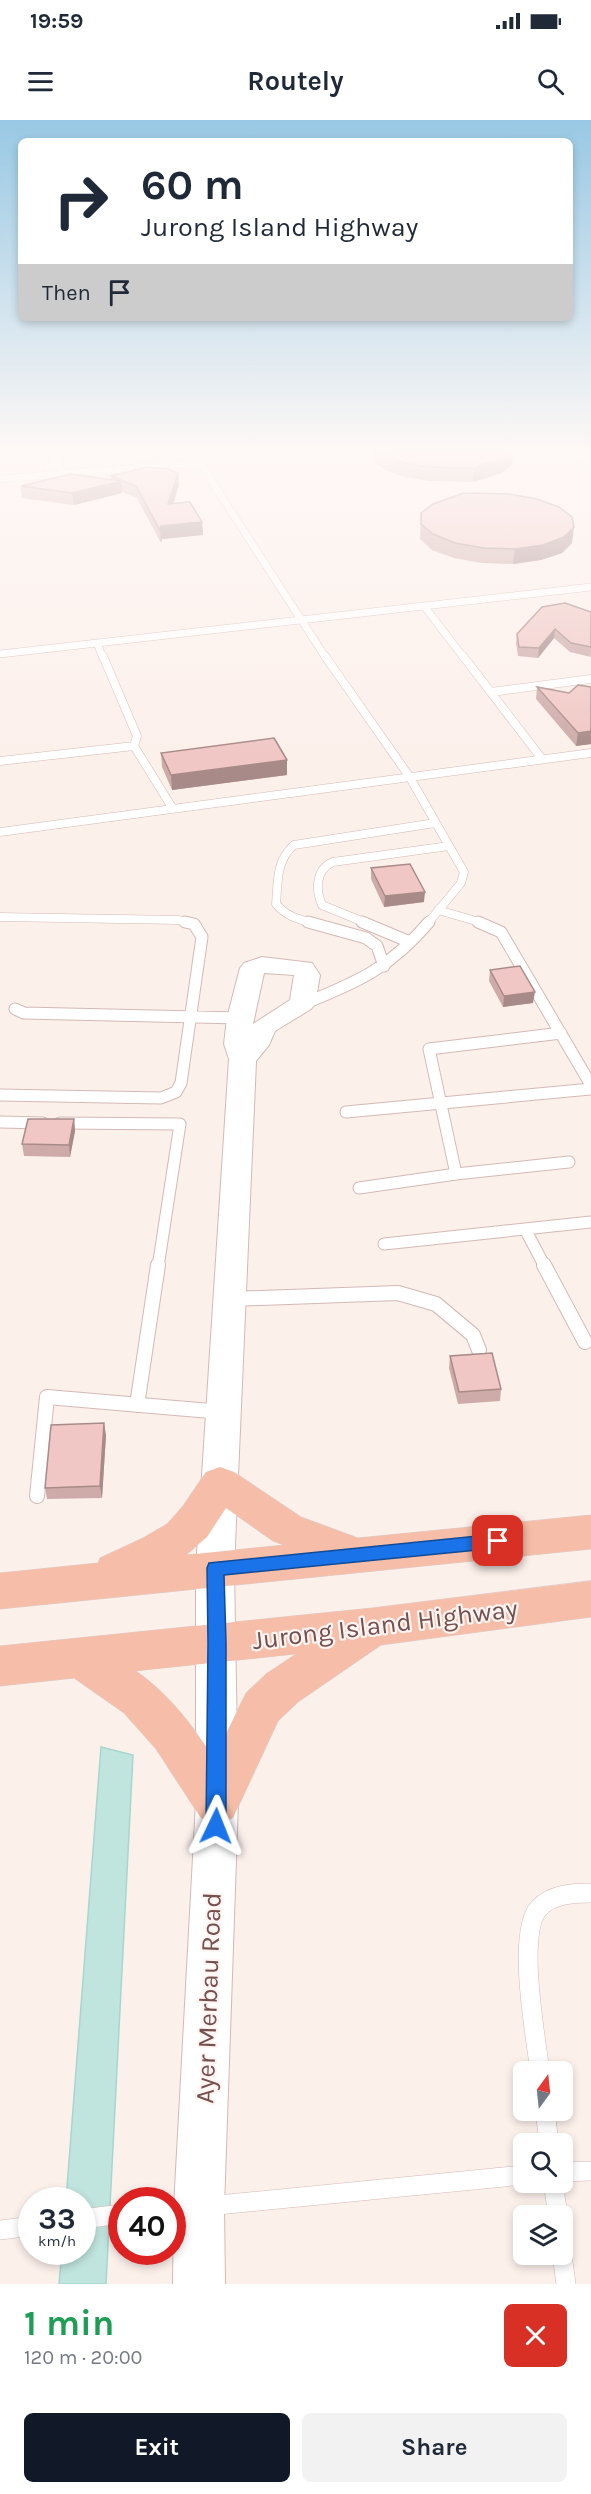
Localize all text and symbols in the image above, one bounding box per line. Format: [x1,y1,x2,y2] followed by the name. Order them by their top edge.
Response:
[30,8,83,34] text: 19:59
[24,65,57,98] icon: menu
[247,65,344,97] text: Routely
[534,65,567,98] icon: search
[141,160,244,210] text: 60 m
[42,162,120,240] icon: right
[141,211,418,243] text: Jurong Island Highway
[103,276,136,309] icon: arrive
[42,280,91,306] text: Then
[472,1515,523,1566] pin
[481,1524,514,1557] icon: arrive
[251,1593,519,1656] street label: Jurong Island Highway
[184,1794,248,1858] position arrow
[189,1892,228,2104] street label: Ayer Merbau Road
[513,2061,573,2121] north arrow
[513,2061,573,2265] map controls
[513,2133,573,2193] button: search
[108,2187,186,2265] speed limit sign: 40
[38,2201,76,2237] text: 33
[513,2205,573,2265] button: layers
[38,2232,76,2250] text: km/h
[24,2302,114,2344] text: 1 min
[504,2304,567,2367] button: close
[24,2346,142,2369] text: 120 m · 20:00
[24,2413,290,2482] button: Exit
[302,2413,567,2482] button: Share

